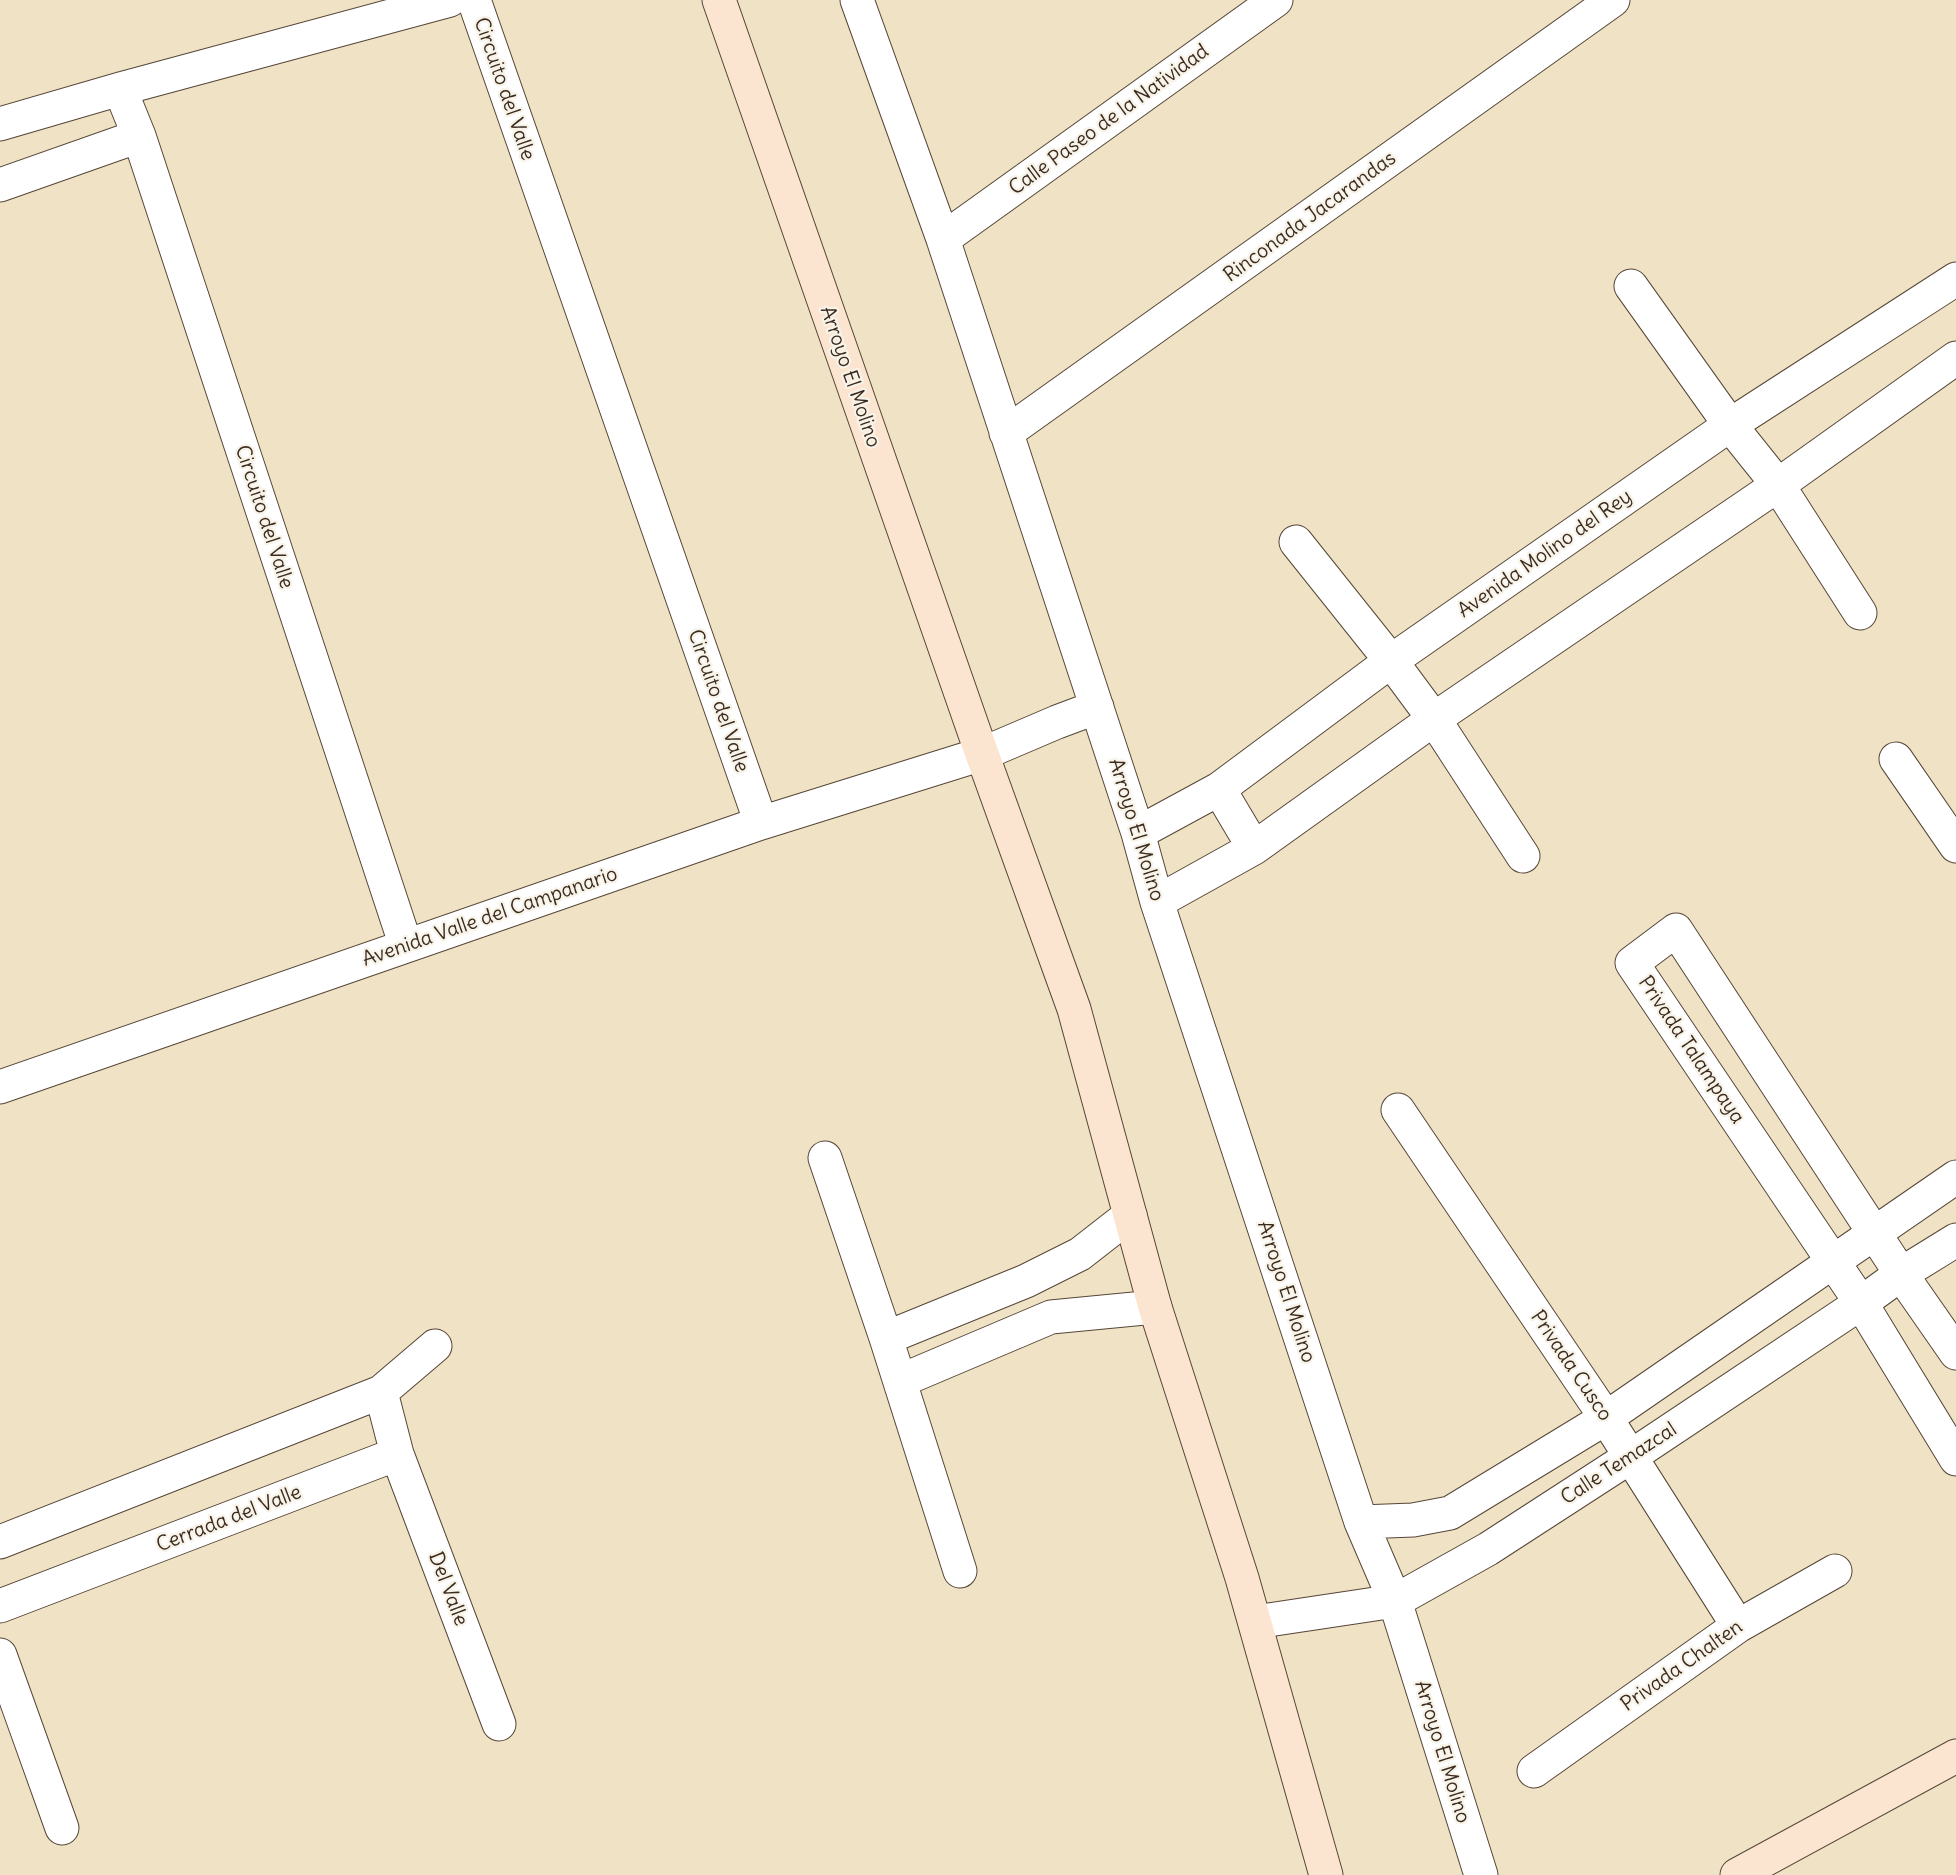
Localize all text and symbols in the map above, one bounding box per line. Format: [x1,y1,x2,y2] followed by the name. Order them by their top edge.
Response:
[468,15,540,163] street label: Circuito del Valle
[1004,39,1214,201] street label: Calle Paseo de la Natividad
[1219,146,1401,288] street label: Rinconada Jacarandas
[815,303,885,451] street label: Arroyo El Molino
[230,442,298,592] street label: Circuito del Valle
[1453,485,1637,623] street label: Avenida Molino del Rey
[682,627,754,775] street label: Circuito del Valle
[1103,756,1169,904] street label: Arroyo El Molino
[359,862,621,972] street label: Avenida Valle del Campanario
[1633,972,1749,1128] street label: Privada Talampaya
[1252,1218,1320,1366] street label: Arroyo El Molino
[1525,1306,1617,1426] street label: Privada Cusco
[1557,1418,1681,1510] street label: Calle Temazcal
[153,1480,305,1558] street label: Cerrada del Valle
[423,1549,473,1629] street label: Del Valle
[1617,1615,1747,1717] street label: Privada Chalten
[1409,1678,1475,1826] street label: Arroyo El Molino

